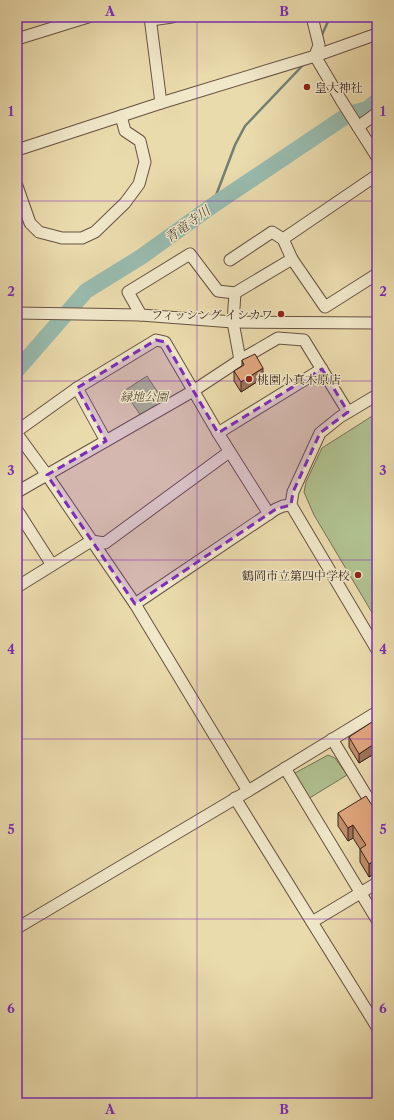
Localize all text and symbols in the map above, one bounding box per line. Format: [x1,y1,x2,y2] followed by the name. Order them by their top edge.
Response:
[104,3,116,19] text: A
[279,3,289,19] text: B
[315,80,363,95] place label: 皇大神社
[302,82,312,92] marker: 皇大神社
[8,103,14,119] text: 1
[380,103,386,119] text: 1
[161,201,214,246] water label: 青竜寺川
[7,283,15,299] text: 2
[379,283,387,299] text: 2
[151,307,273,322] place label: フィッシング イシカワ
[276,309,286,319] marker: フィッシング イシカワ
[257,372,341,387] place label: 桃園小真木原店
[244,374,254,384] marker: 桃園小真木原店
[120,389,170,404] park label: 緑地公園
[7,462,15,478] text: 3
[379,462,387,478] text: 3
[242,568,350,583] place label: 鶴岡市立第四中学校
[353,570,363,580] marker: 鶴岡市立第四中学校
[7,641,15,657] text: 4
[379,641,387,657] text: 4
[7,821,15,837] text: 5
[379,821,387,837] text: 5
[7,1000,15,1016] text: 6
[379,1000,387,1016] text: 6
[104,1101,116,1117] text: A
[279,1101,289,1117] text: B

